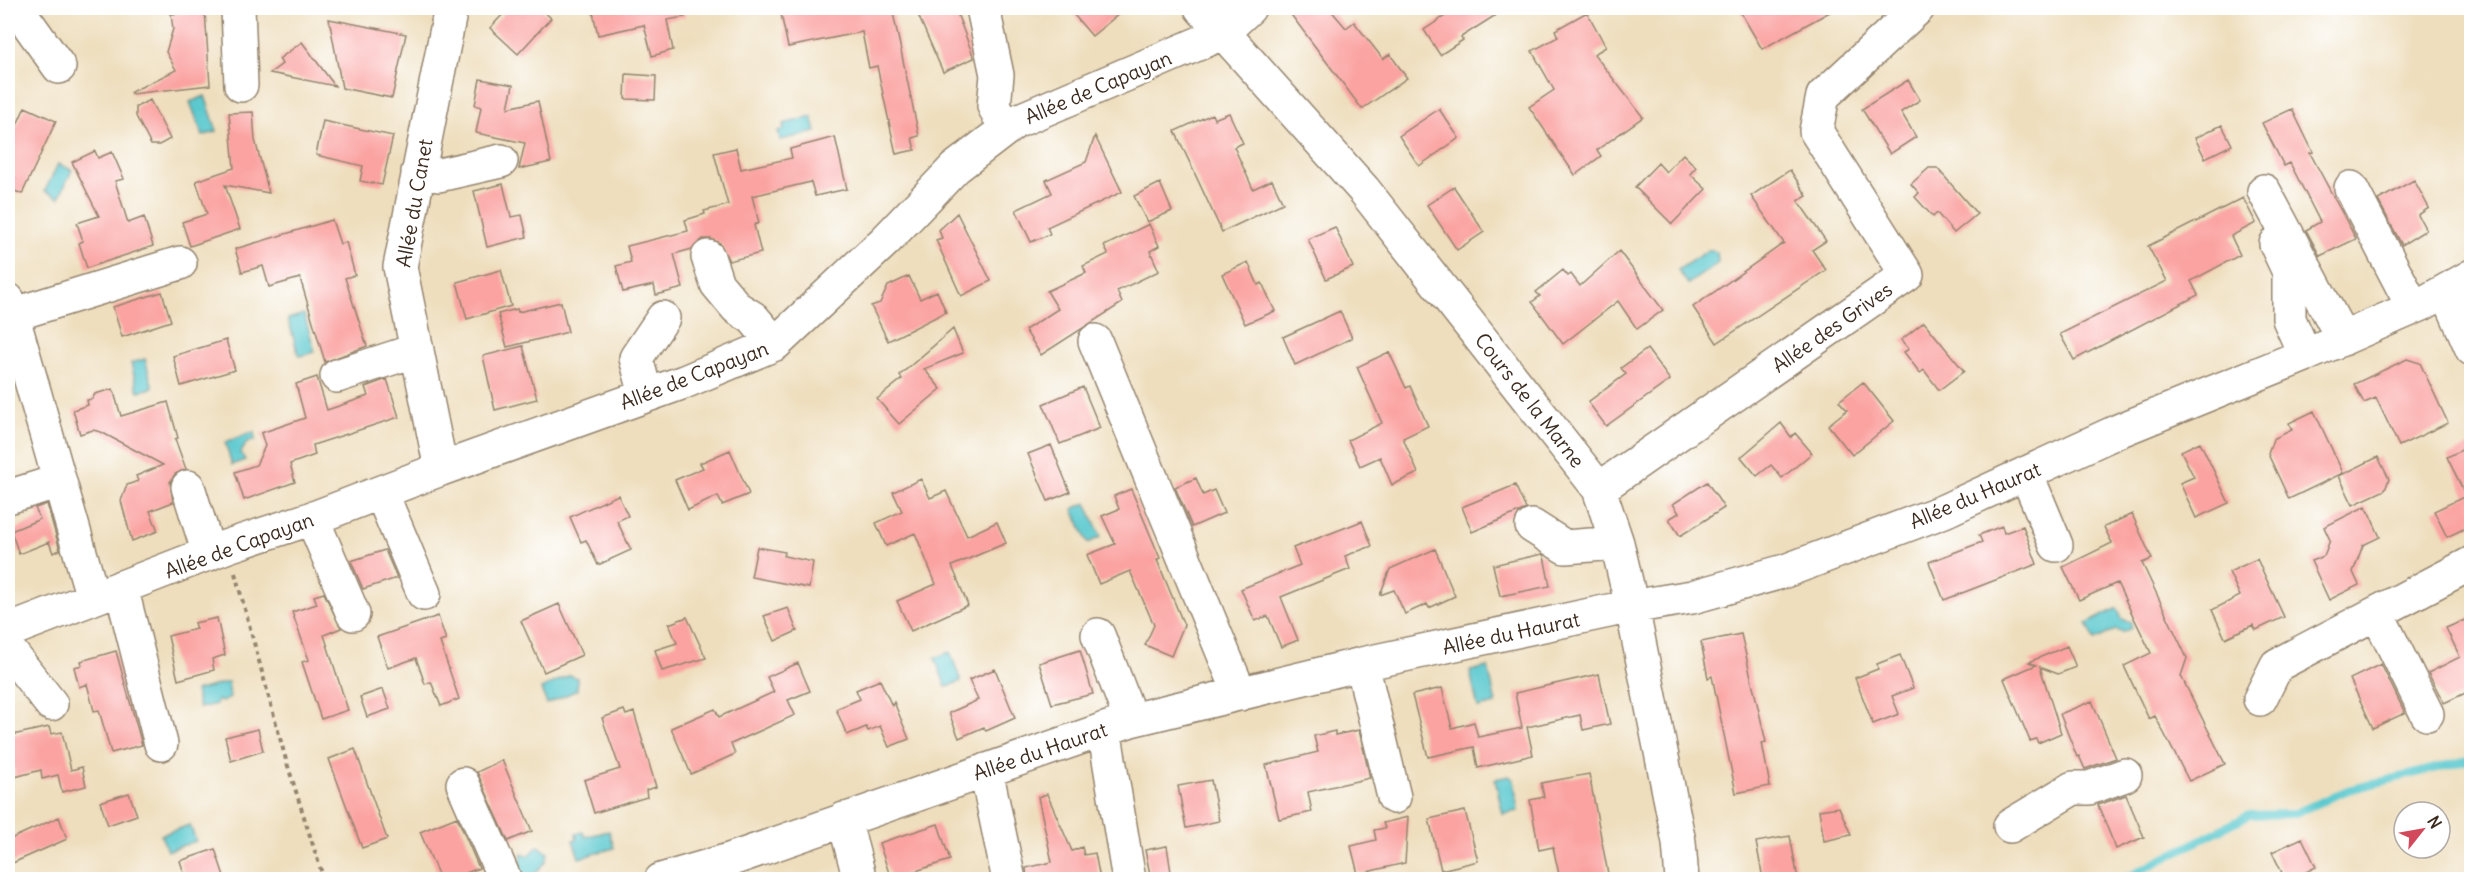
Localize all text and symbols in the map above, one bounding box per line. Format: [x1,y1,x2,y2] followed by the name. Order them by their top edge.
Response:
[1021,45,1175,129] street label: Allée de Capayan
[390,137,438,269] street label: Allée du Canet
[1767,276,1897,378] street label: Allée des Grives
[1470,328,1590,472] street label: Cours de la Marne
[616,335,772,415] street label: Allée de Capayan
[1906,456,2044,534] street label: Allée du Haurat
[161,506,317,584] street label: Allée de Capayan
[1440,606,1582,660] street label: Allée du Haurat
[970,716,1110,786] street label: Allée du Haurat
[2392,800,2452,860] north arrow
[2423,812,2446,832] text: N

